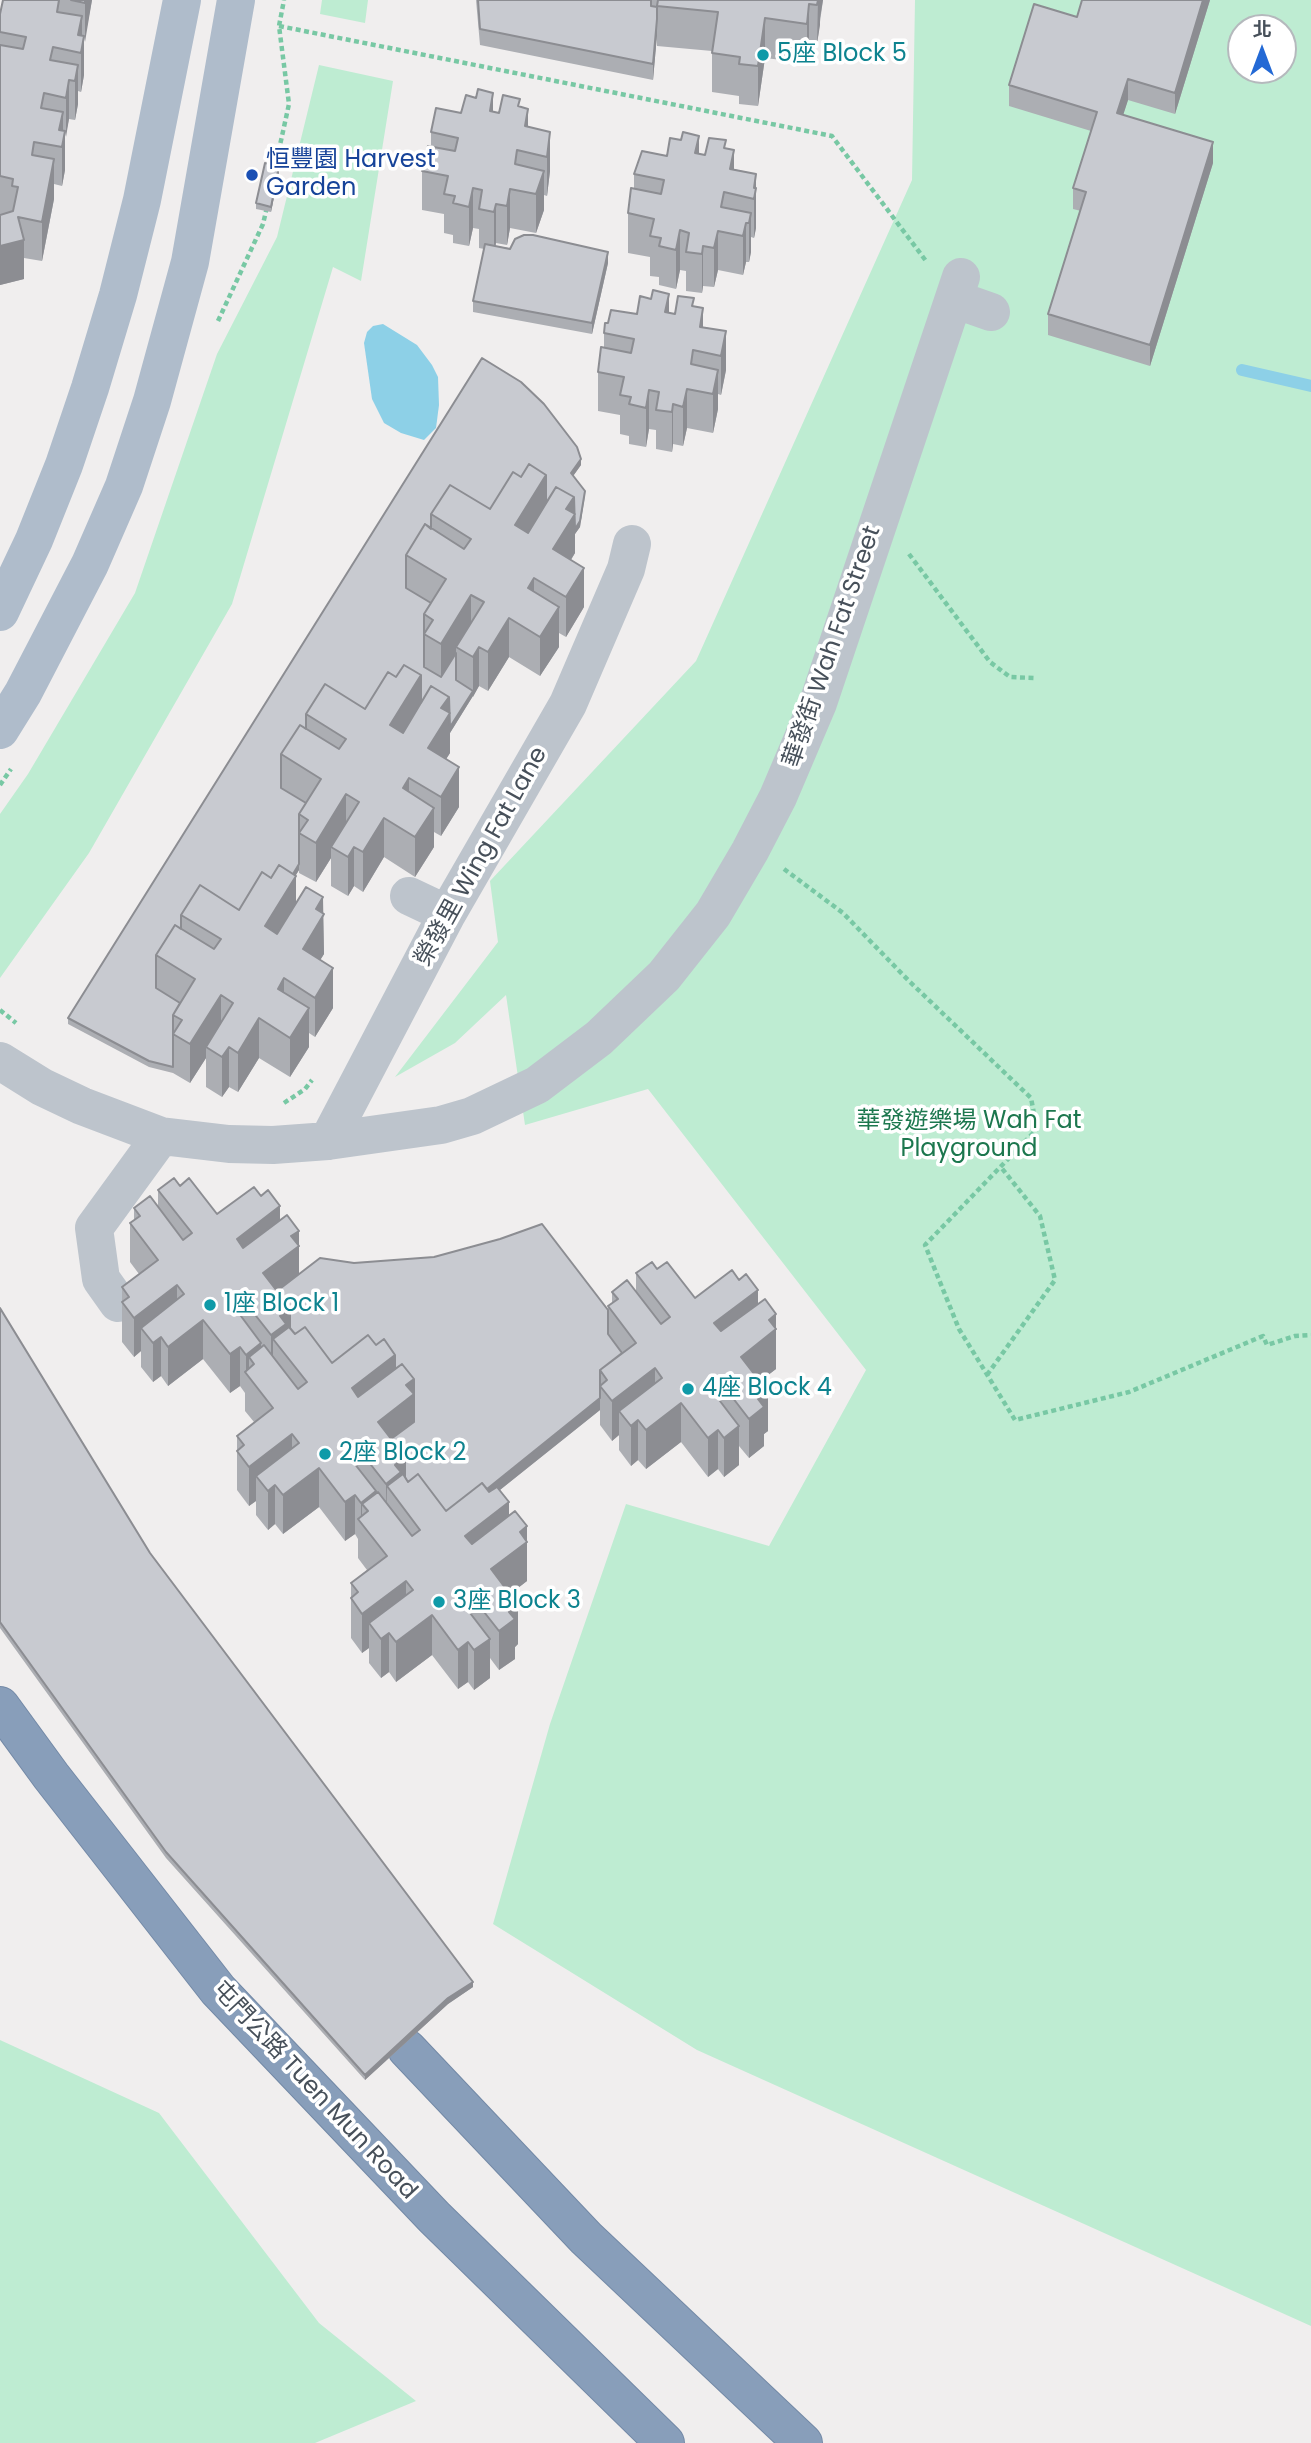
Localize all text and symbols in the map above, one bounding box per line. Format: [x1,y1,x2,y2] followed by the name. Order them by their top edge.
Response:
[1227,14,1297,84] north arrow
[1252,16,1272,43] text: 北
[777,41,907,69] place label: 5座 Block 5
[755,47,771,63] marker: 5座 Block 5
[266,147,436,203] place label: 恒豐園 Harvest Garden
[244,167,260,183] marker: 恒豐園 Harvest Garden
[778,522,888,772] street label: 華發街 Wah Fat Street
[410,742,554,972] street label: 榮發里 Wing Fat Lane
[857,1108,1081,1164] park label: 華發遊樂場 Wah Fat Playground
[224,1291,339,1319] place label: 1座 Block 1
[202,1297,218,1313] marker: 1座 Block 1
[702,1375,832,1403] place label: 4座 Block 4
[680,1381,696,1397] marker: 4座 Block 4
[339,1440,466,1468] place label: 2座 Block 2
[317,1446,333,1462] marker: 2座 Block 2
[453,1588,581,1616] place label: 3座 Block 3
[431,1594,447,1610] marker: 3座 Block 3
[205,1976,423,2206] street label: 屯門公路 Tuen Mun Road

